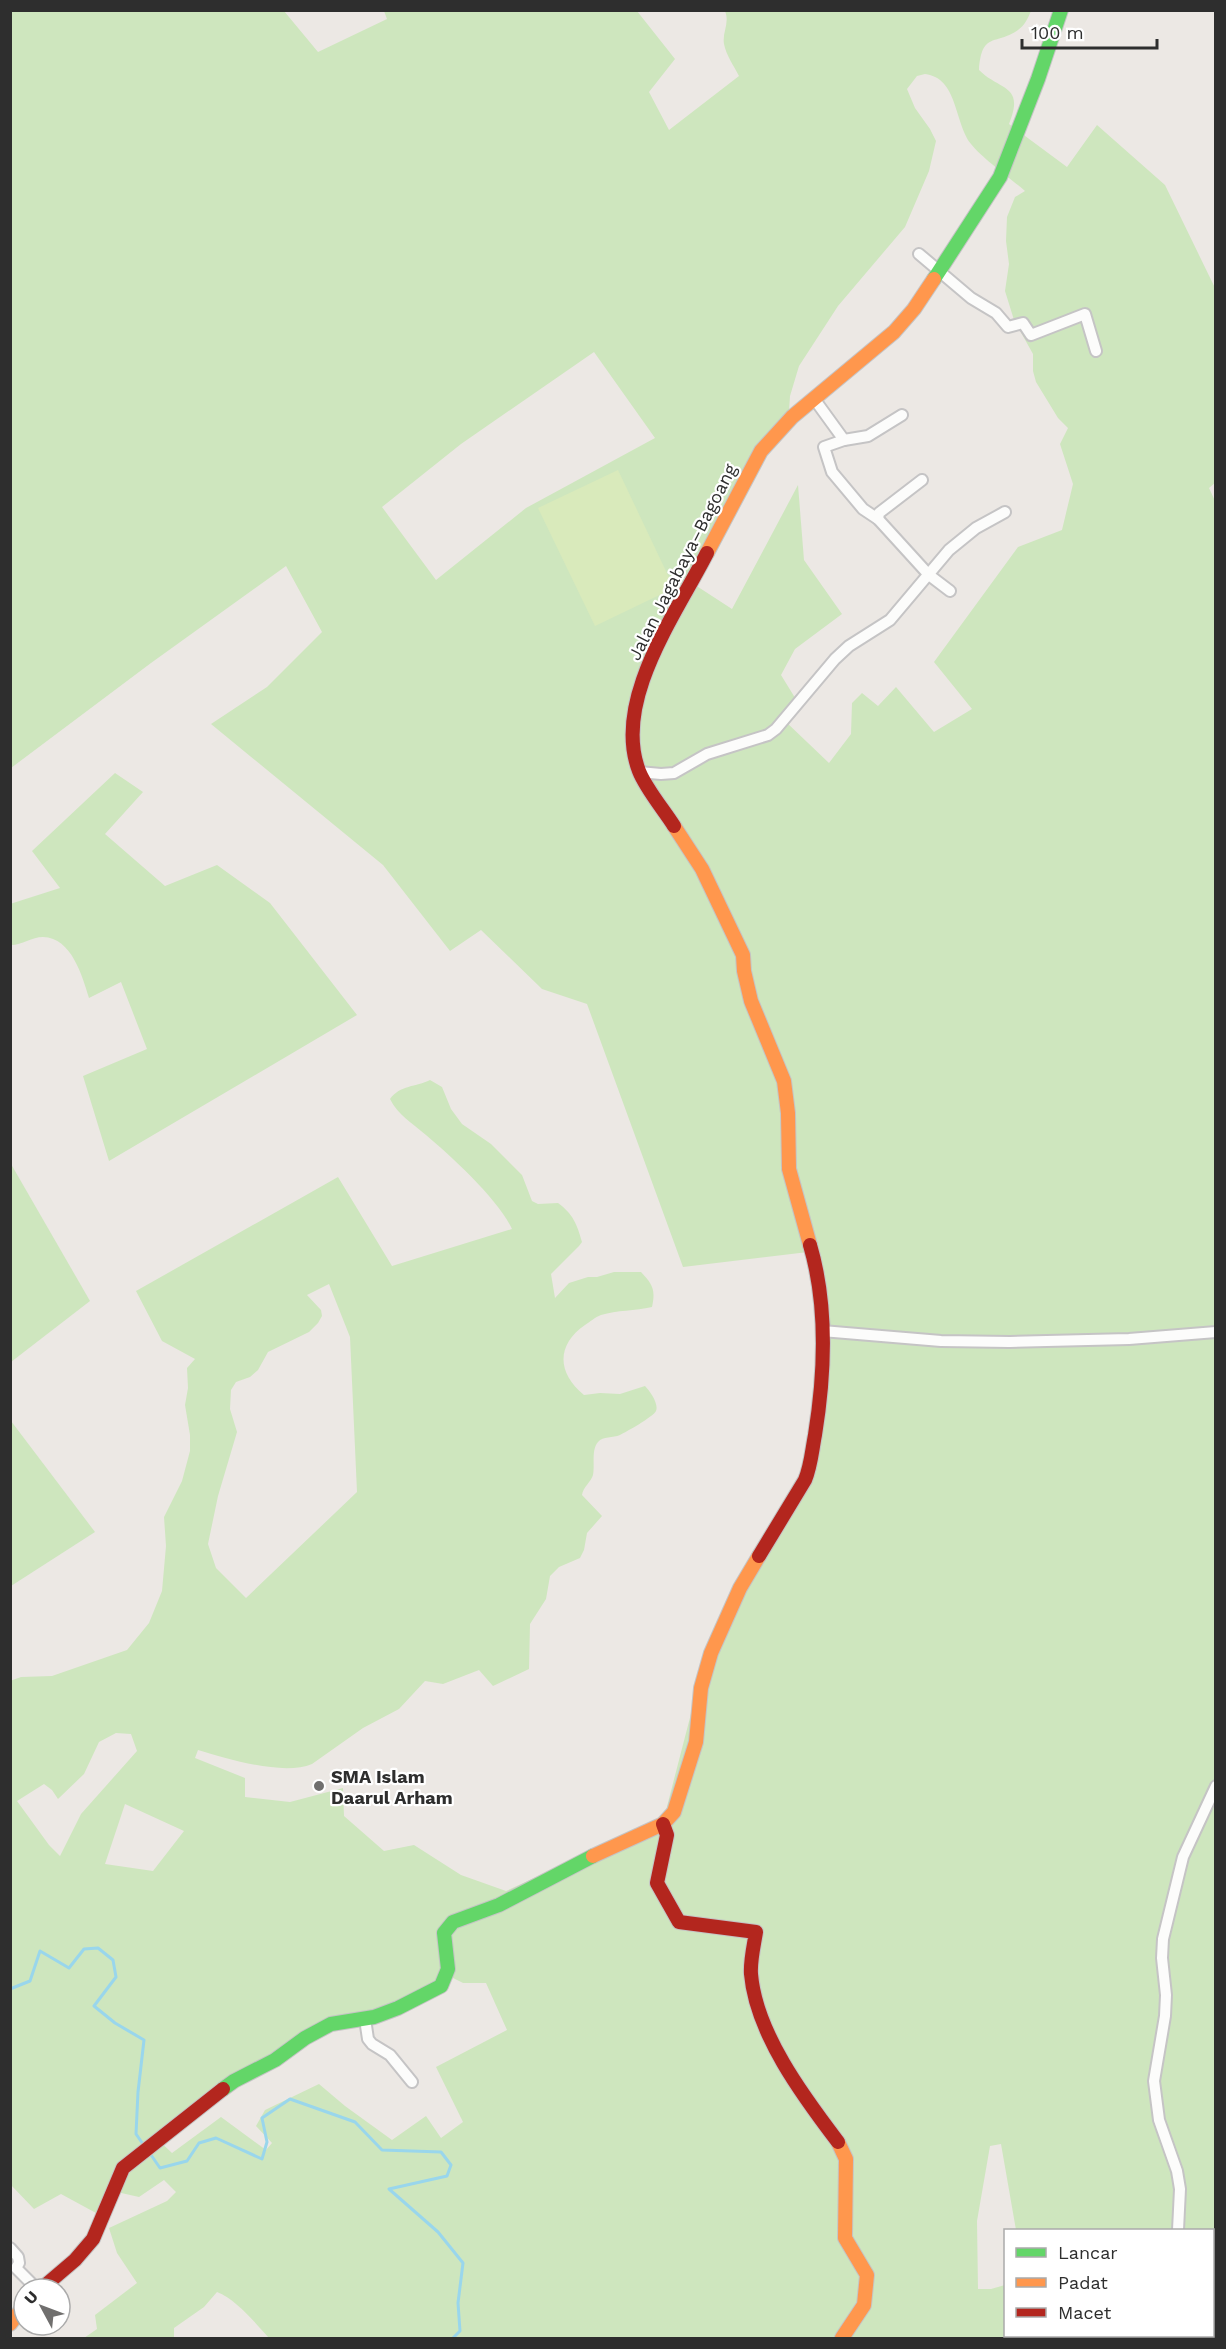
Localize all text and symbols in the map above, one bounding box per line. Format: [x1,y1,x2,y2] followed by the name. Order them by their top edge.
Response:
[1022,12,1157,50] scale bar
[1031,22,1084,43] text: 100 m
[623,460,741,664] street label: Jalan Jagabaya–Bagoang
[331,1766,453,1808] place label: SMA Islam Daarul Arham
[312,1779,326,1793] marker: SMA Islam Daarul Arham
[1004,2229,1214,2337] legend
[1058,2242,1118,2263] text: Lancar
[1058,2272,1108,2293] text: Padat
[12,2277,72,2337] north arrow
[20,2287,42,2308] text: U
[1058,2302,1112,2323] text: Macet

